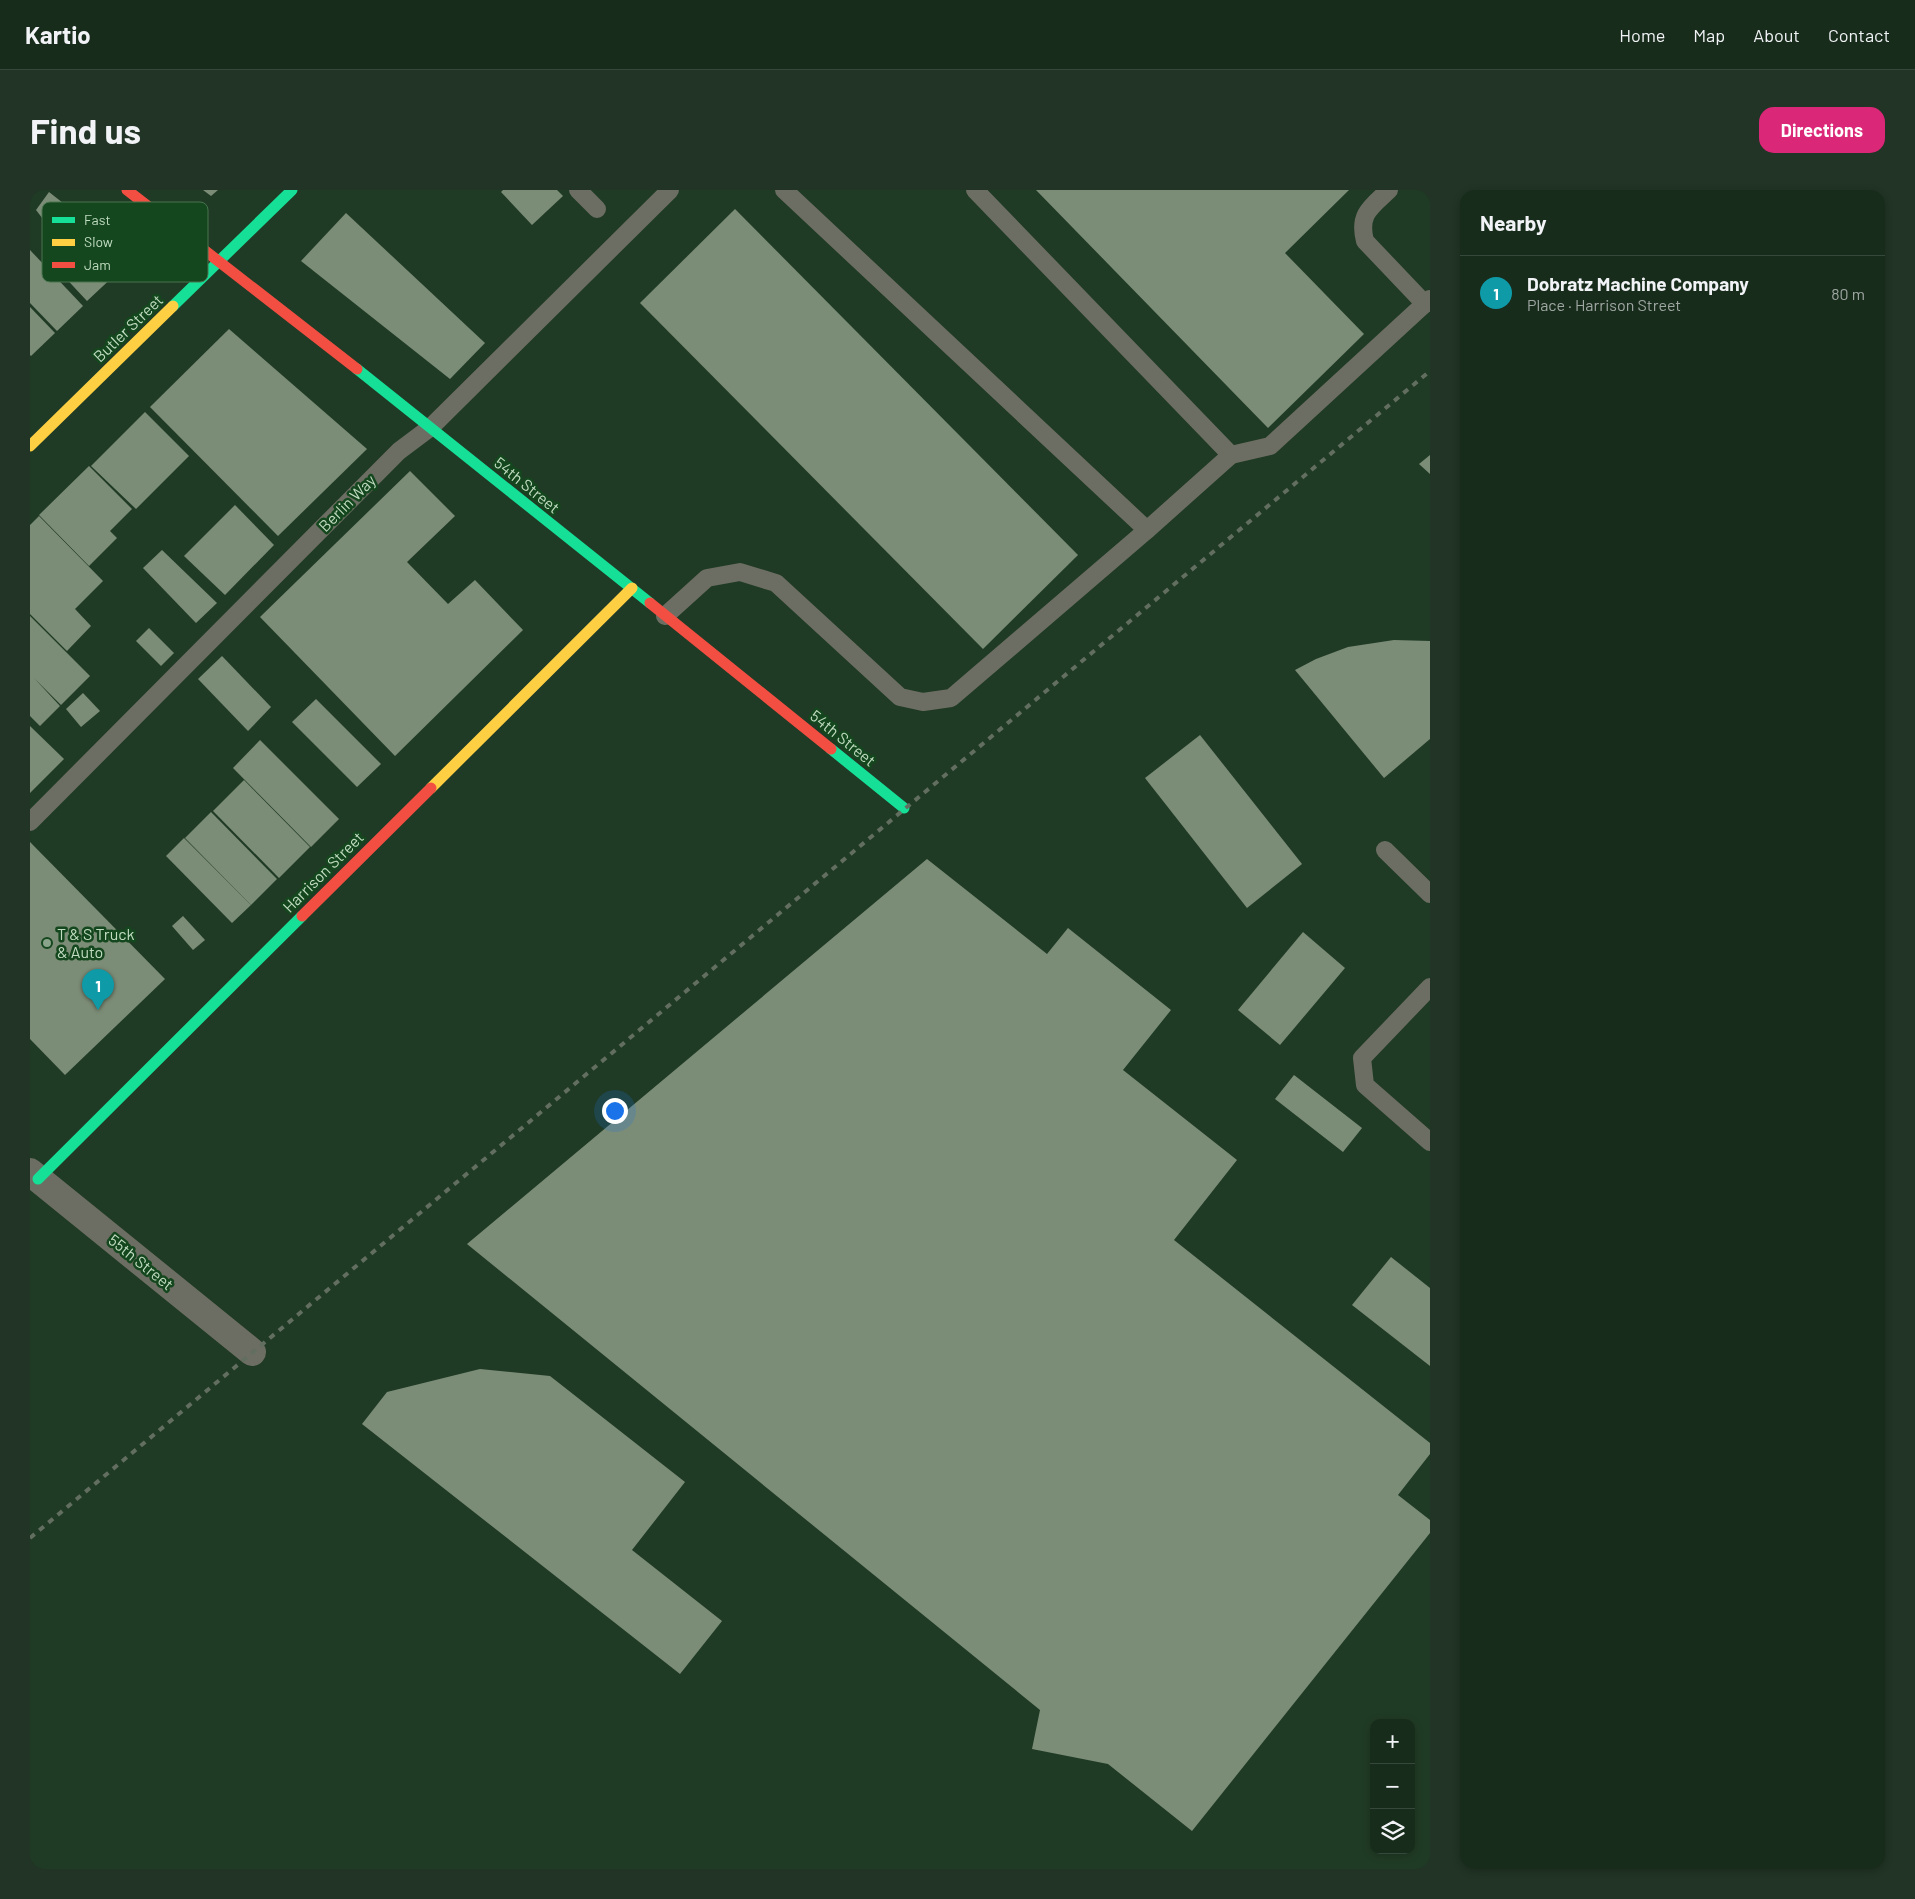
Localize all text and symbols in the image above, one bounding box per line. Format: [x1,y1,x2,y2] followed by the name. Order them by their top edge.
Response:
[25,20,91,49] text: Kartio
[1619,24,1665,46] text: Home
[1693,24,1725,46] text: Map
[1753,24,1800,46] text: About
[1828,24,1890,46] text: Contact
[1759,107,1885,153] button: Directions
[30,109,141,151] text: Find us
[42,202,208,282] legend
[1480,210,1546,235] text: Nearby
[84,211,110,228] text: Fast
[84,233,113,250] text: Slow
[84,256,111,273] text: Jam
[1527,272,1749,295] text: Dobratz Machine Company
[1493,284,1499,303] text: 1
[1831,284,1865,303] text: 80 m
[89,290,166,365] street label: Butler Street
[1527,295,1681,314] text: Place · Harrison Street
[491,453,564,517] street label: 54th Street
[314,470,380,535] street label: Berlin Way
[807,706,880,770] street label: 54th Street
[278,827,367,916] street label: Harrison Street
[57,924,135,961] place label: T & S Truck & Auto
[41,937,53,949] marker: T & S Truck & Auto
[82,969,114,1010] pin: 1
[602,1098,628,1124] your location
[105,1230,178,1293] street label: 55th Street
[1370,1719,1415,1854] map controls
[1370,1719,1415,1764] button: +
[1370,1764,1415,1809] button: −
[1370,1809,1415,1854] button: layers

